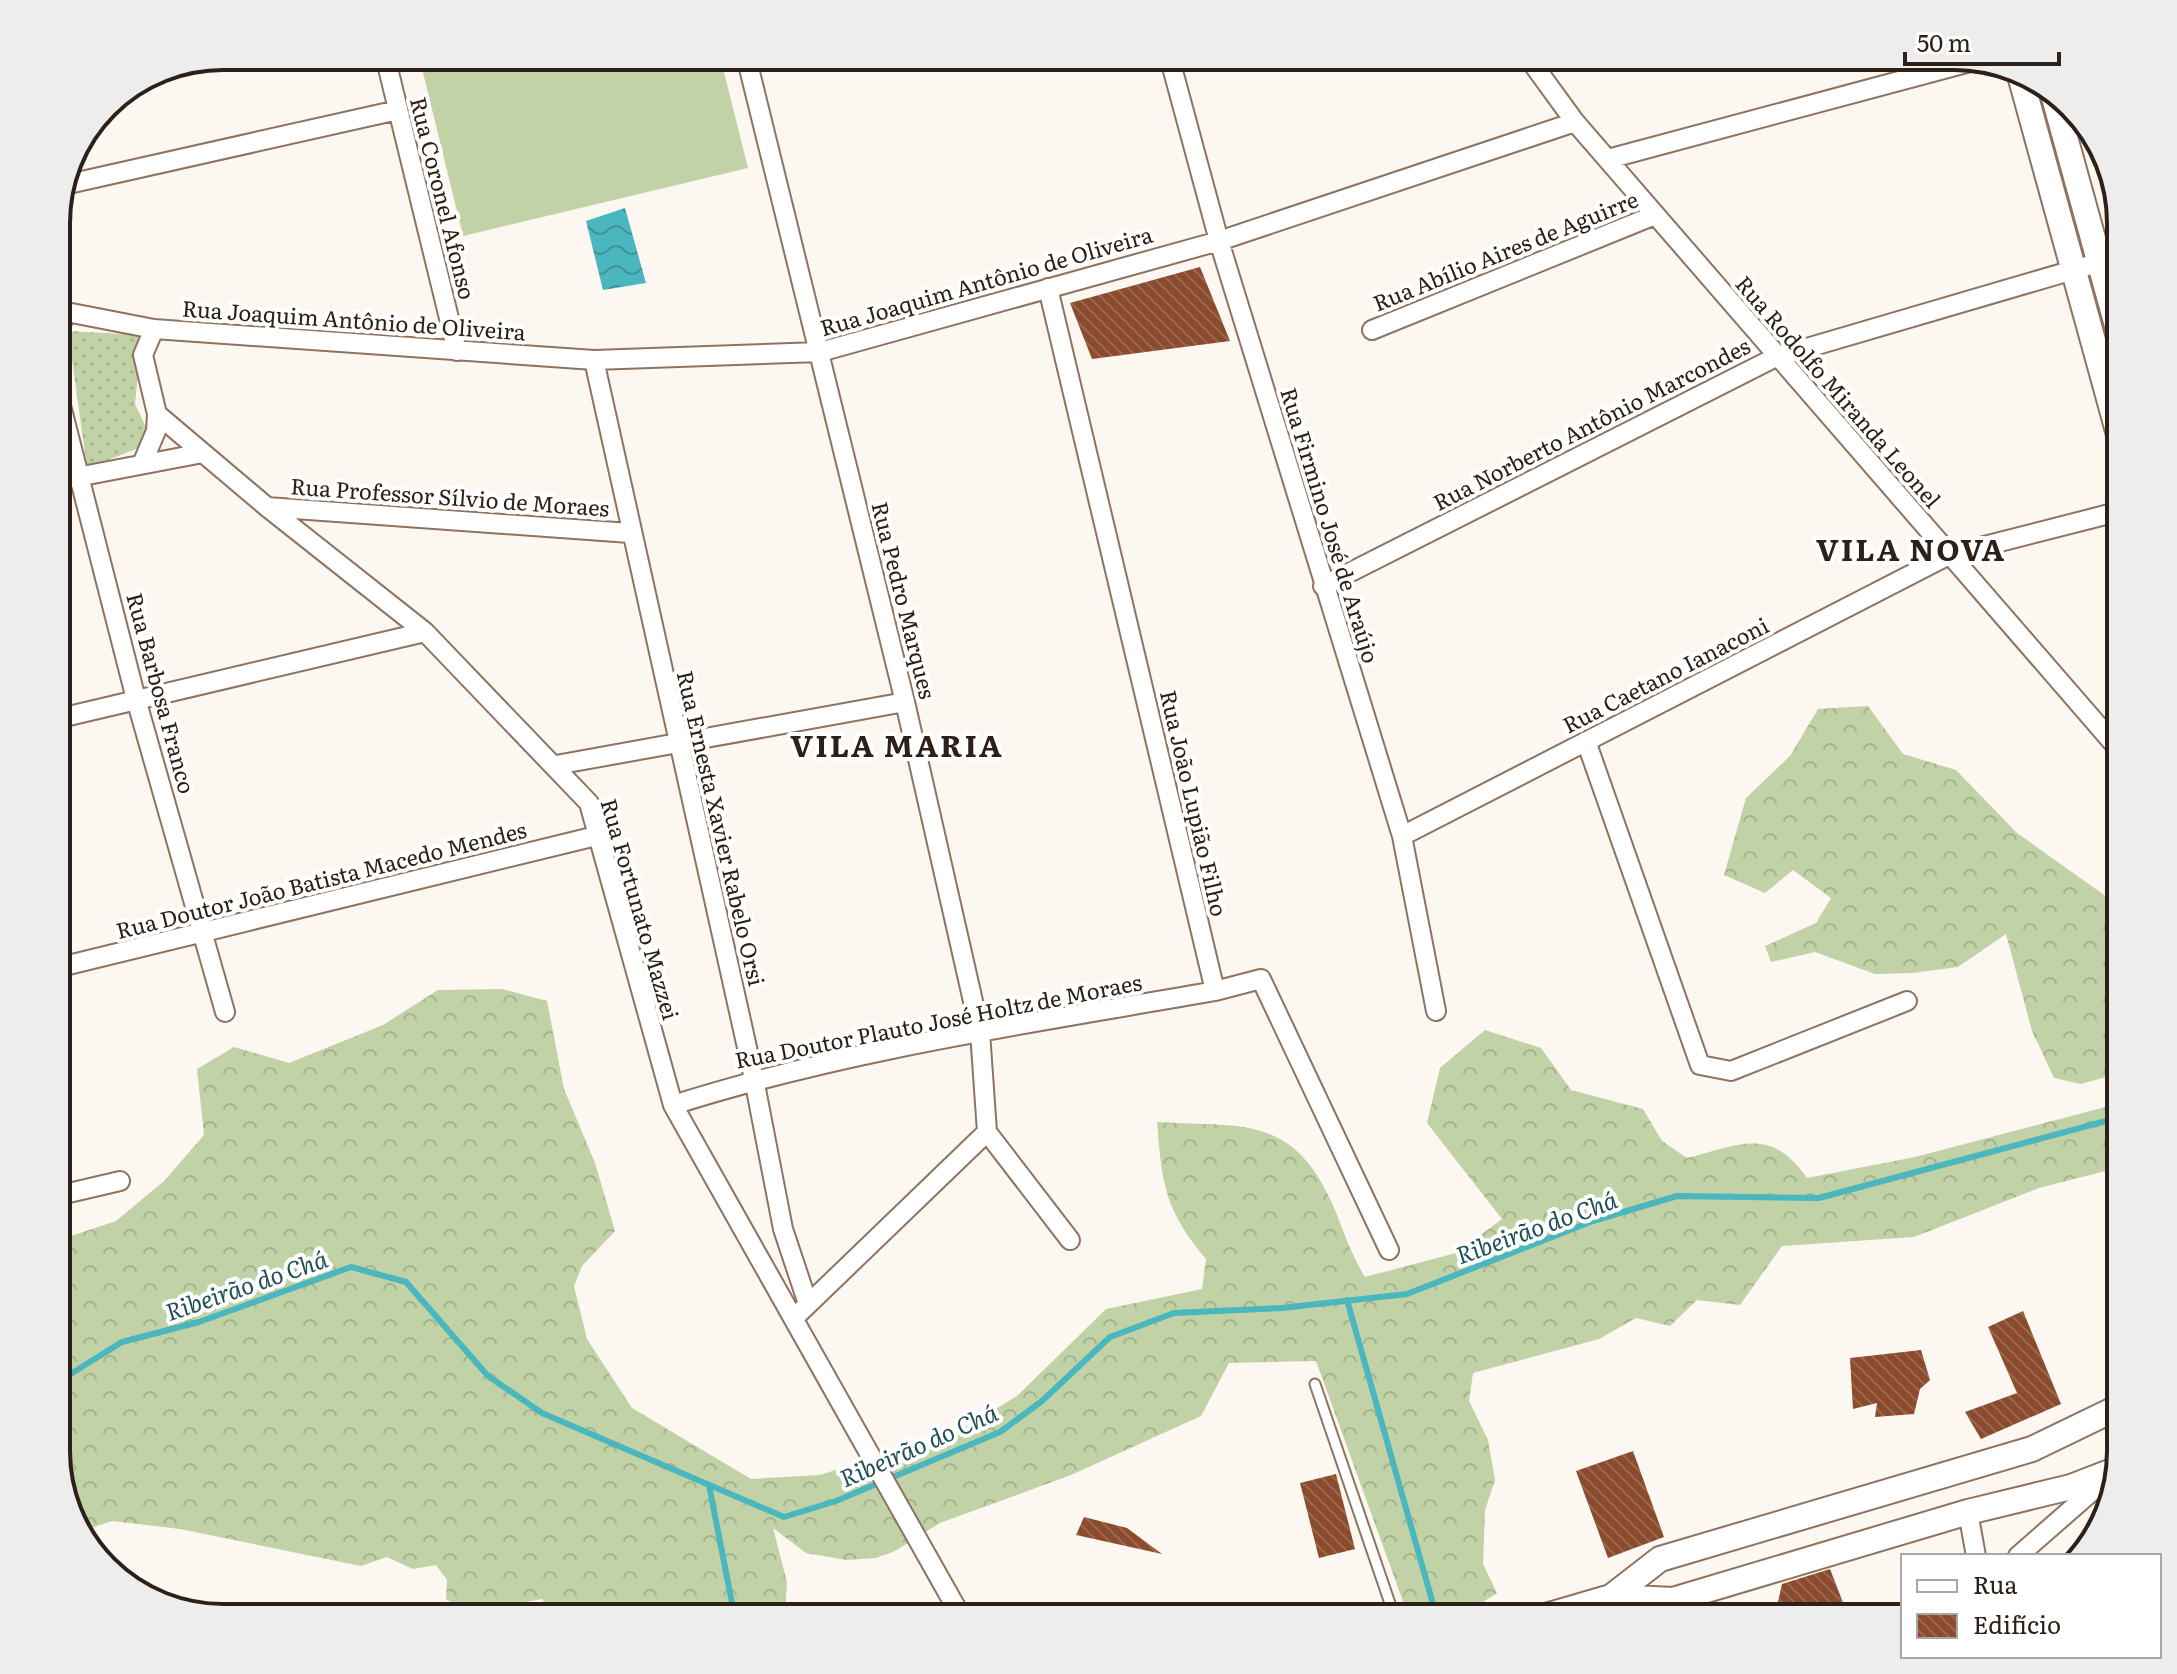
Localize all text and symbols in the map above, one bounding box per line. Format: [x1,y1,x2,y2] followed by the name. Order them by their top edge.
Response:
[1905,16,2059,66] scale bar
[1917,24,1971,59] text: 50 m
[403,93,485,303] street label: Rua Coronel Afonso
[1367,182,1643,318] street label: Rua Abílio Aires de Aguirre
[816,217,1156,343] street label: Rua Joaquim Antônio de Oliveira
[1729,268,1949,514] street label: Rua Rodolfo Miranda Leonel
[181,291,527,347] street label: Rua Joaquim Antônio de Oliveira
[1427,328,1755,518] street label: Rua Norberto Antônio Marcondes
[1273,383,1389,667] street label: Rua Firmino José de Araújo
[289,468,611,524] street label: Rua Professor Sílvio de Moraes
[865,498,945,702] street label: Rua Pedro Marques
[1816,526,2006,570] district label: VILA NOVA
[119,589,205,797] street label: Rua Barbosa Franco
[1556,608,1774,740] street label: Rua Caetano Ianaconi
[670,667,774,989] street label: Rua Ernesta Xavier Rabelo Orsi
[1153,687,1237,919] street label: Rua João Lupião Filho
[790,722,1004,766] district label: VILA MARIA
[594,794,688,1024] street label: Rua Fortunato Mazzei
[112,812,530,946] street label: Rua Doutor João Batista Macedo Mendes
[732,964,1144,1076] street label: Rua Doutor Plauto José Holtz de Moraes
[1450,1180,1622,1271] water label: Ribeirão do Chá
[160,1240,332,1328] water label: Ribeirão do Chá
[833,1393,1003,1494] water label: Ribeirão do Chá
[1901,1554,2161,1658] legend
[1973,1566,2018,1601] text: Rua
[1973,1606,2061,1641] text: Edifício

